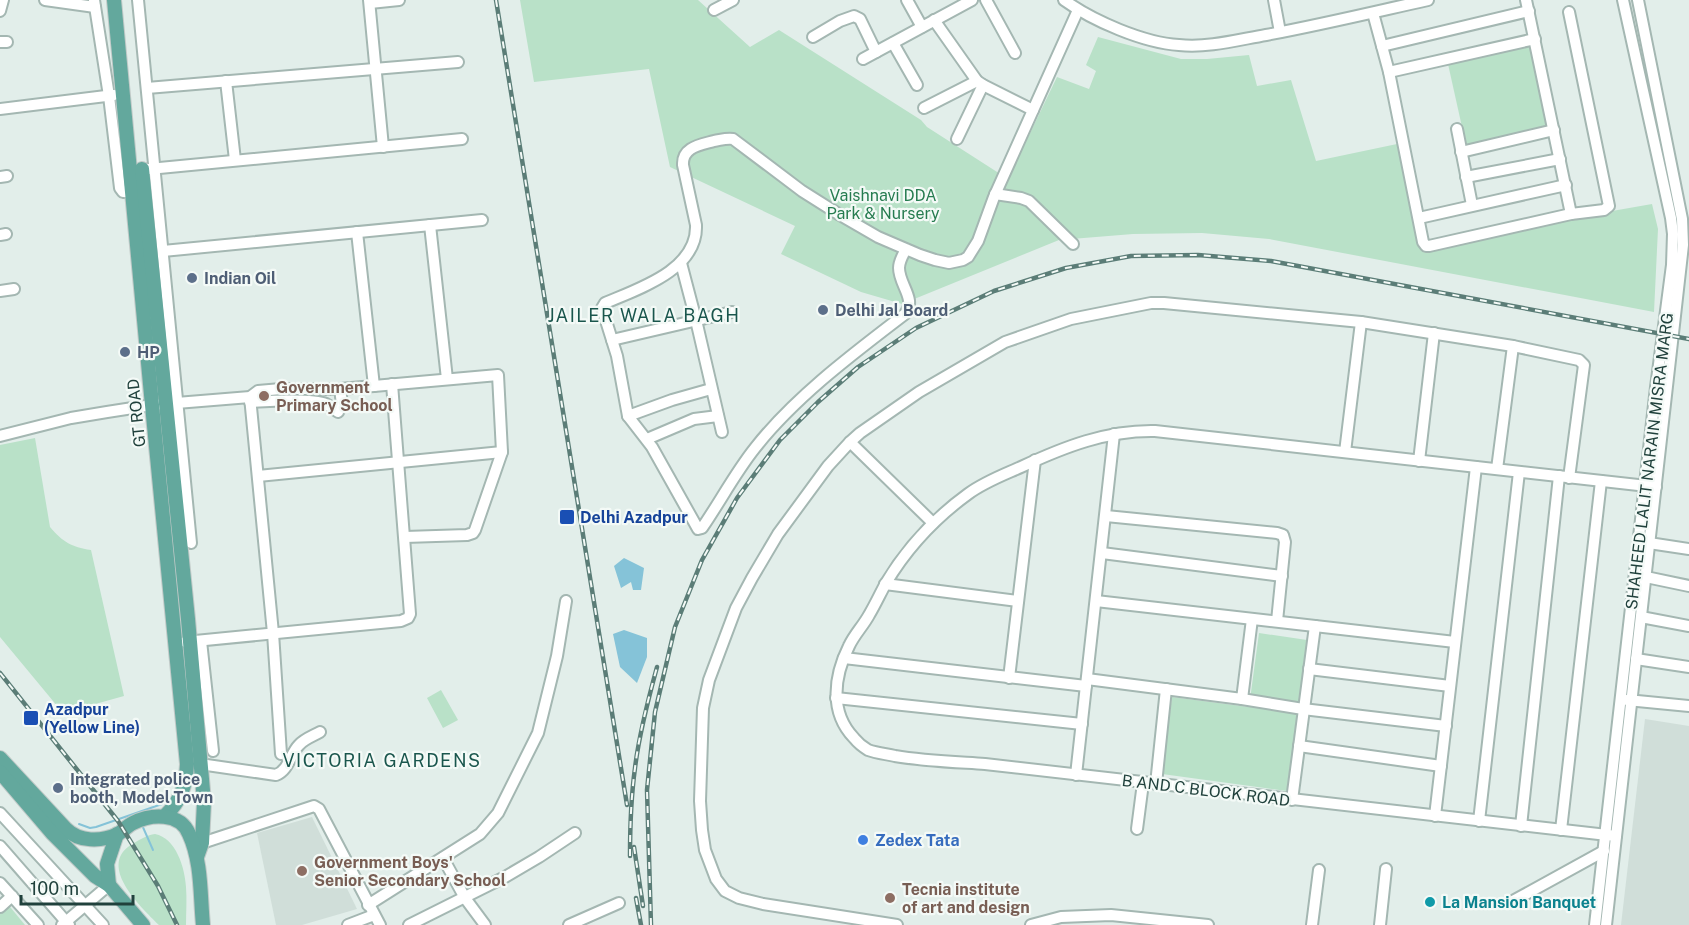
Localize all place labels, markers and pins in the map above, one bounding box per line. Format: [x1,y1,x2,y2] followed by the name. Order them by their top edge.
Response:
[204,269,276,288] place label: Indian Oil
[185,271,199,285] marker: Indian Oil
[835,301,948,320] place label: Delhi Jal Board
[816,303,830,317] marker: Delhi Jal Board
[137,343,160,362] place label: HP
[118,345,132,359] marker: HP
[276,378,393,415] place label: Government Primary School
[257,389,271,403] marker: Government Primary School
[558,508,576,526] marker: Delhi Azadpur
[580,508,688,527] place label: Delhi Azadpur
[44,700,140,737] place label: Azadpur (Yellow Line)
[22,709,40,727] marker: Azadpur (Yellow Line)
[70,770,213,807] place label: Integrated police booth, Model Town
[51,781,65,795] marker: Integrated police booth, Model Town
[875,831,959,850] place label: Zedex Tata
[856,833,870,847] marker: Zedex Tata
[314,853,506,890] place label: Government Boys' Senior Secondary School
[295,864,309,878] marker: Government Boys' Senior Secondary School
[902,880,1030,917] place label: Tecnia institute of art and design
[883,891,897,905] marker: Tecnia institute of art and design
[1442,893,1597,912] place label: La Mansion Banquet
[1423,895,1437,909] marker: La Mansion Banquet

